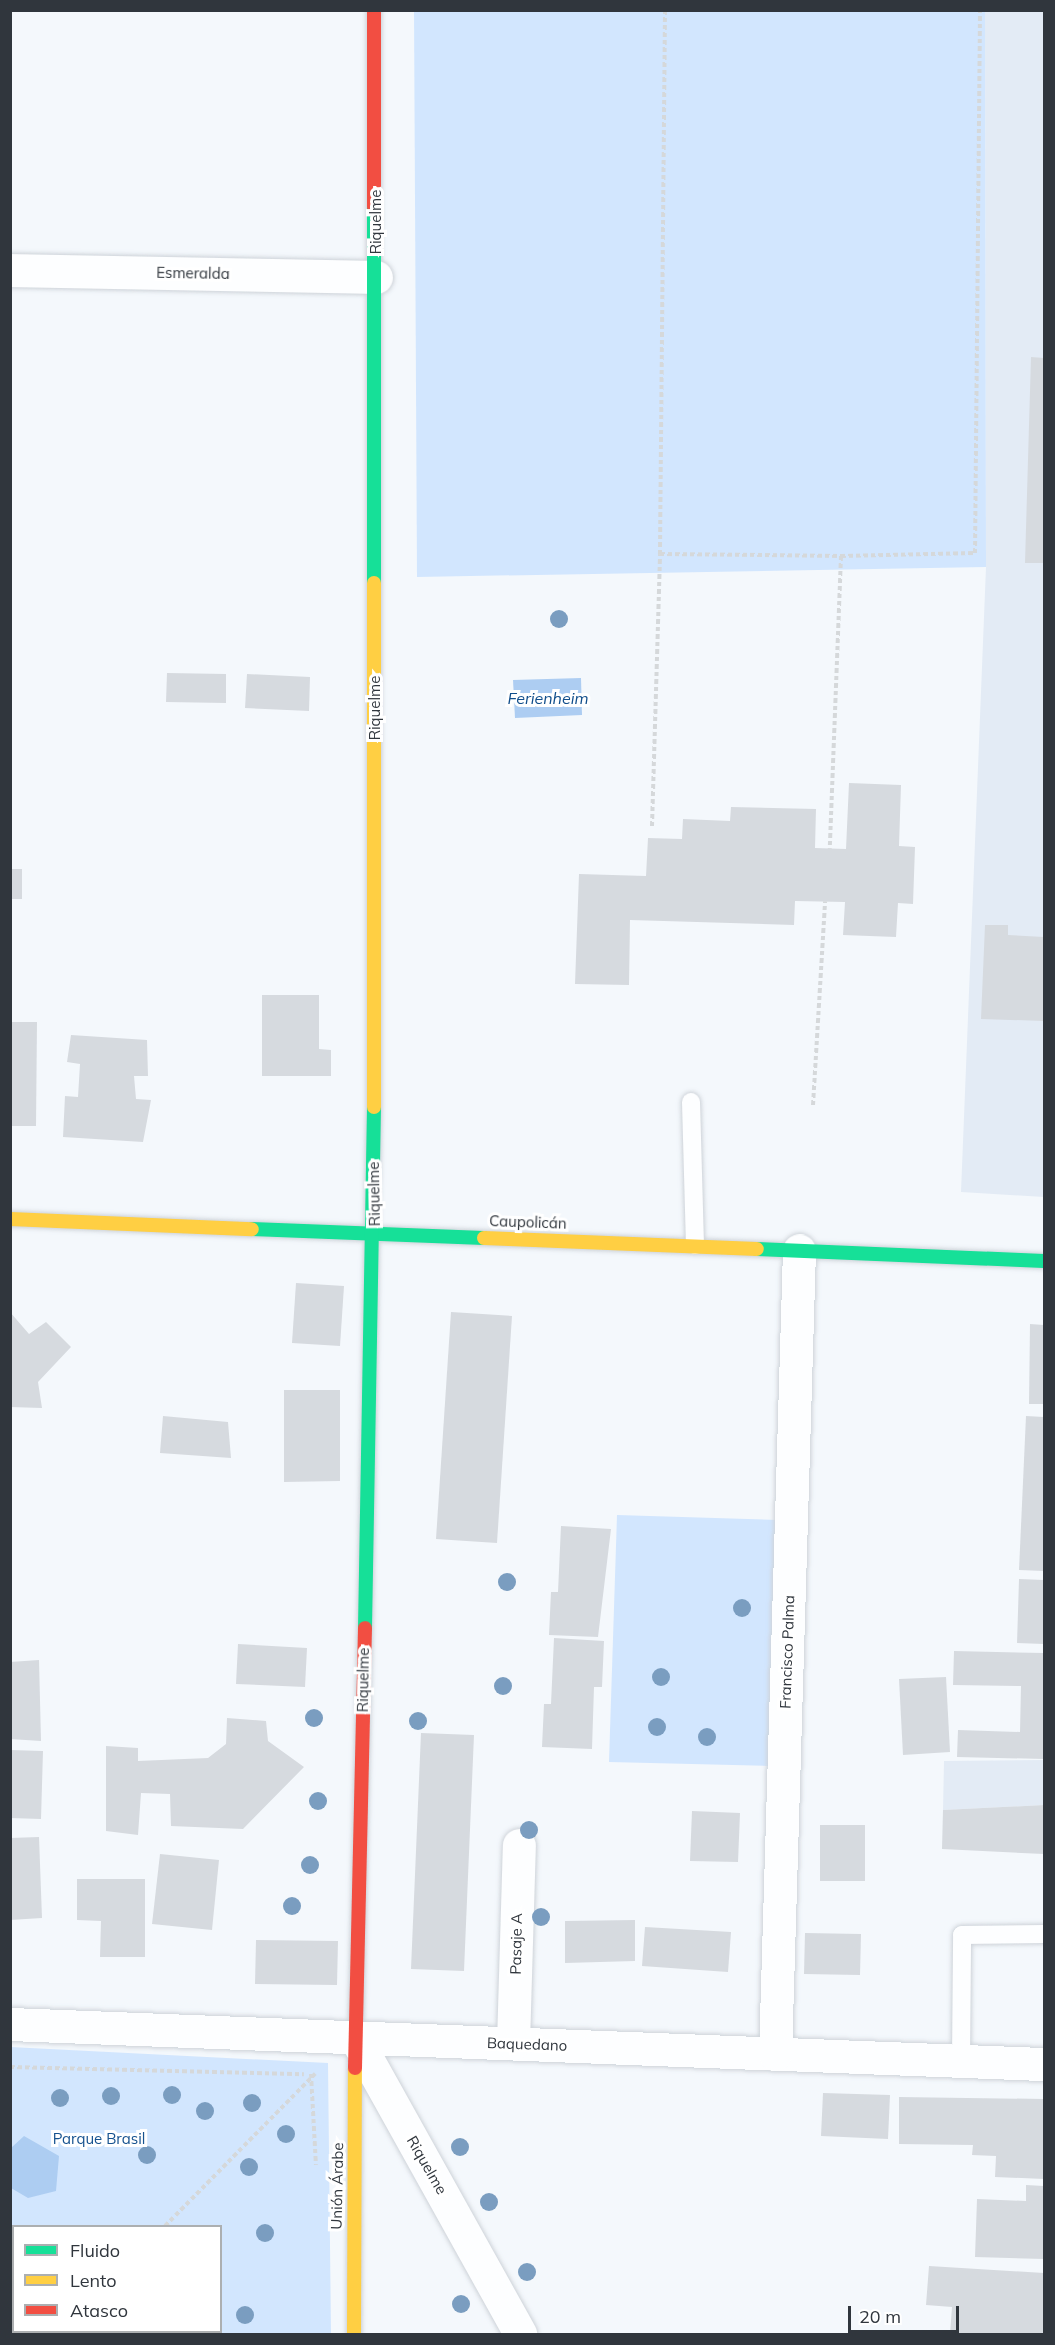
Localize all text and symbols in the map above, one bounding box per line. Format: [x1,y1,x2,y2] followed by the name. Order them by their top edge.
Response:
[367,190,385,254] street label: Riquelme
[156,263,230,283] street label: Esmeralda
[366,676,384,740] street label: Riquelme
[507,688,589,708] water label: Ferienheim
[364,1162,384,1226] street label: Riquelme
[489,1212,567,1232] street label: Caupolicán
[776,1595,798,1709] street label: Francisco Palma
[353,1648,373,1712] street label: Riquelme
[506,1913,526,1975] street label: Pasaje A
[487,2034,567,2054] street label: Baquedano
[53,2130,145,2148] park label: Parque Brasil
[403,2132,451,2198] street label: Riquelme
[327,2142,347,2230] street label: Unión Árabe
[12,2225,222,2333] legend
[70,2239,120,2262] text: Fluido
[70,2269,117,2292] text: Lento
[851,2294,962,2332] scale bar
[70,2299,128,2322] text: Atasco
[859,2305,901,2328] text: 20 m

